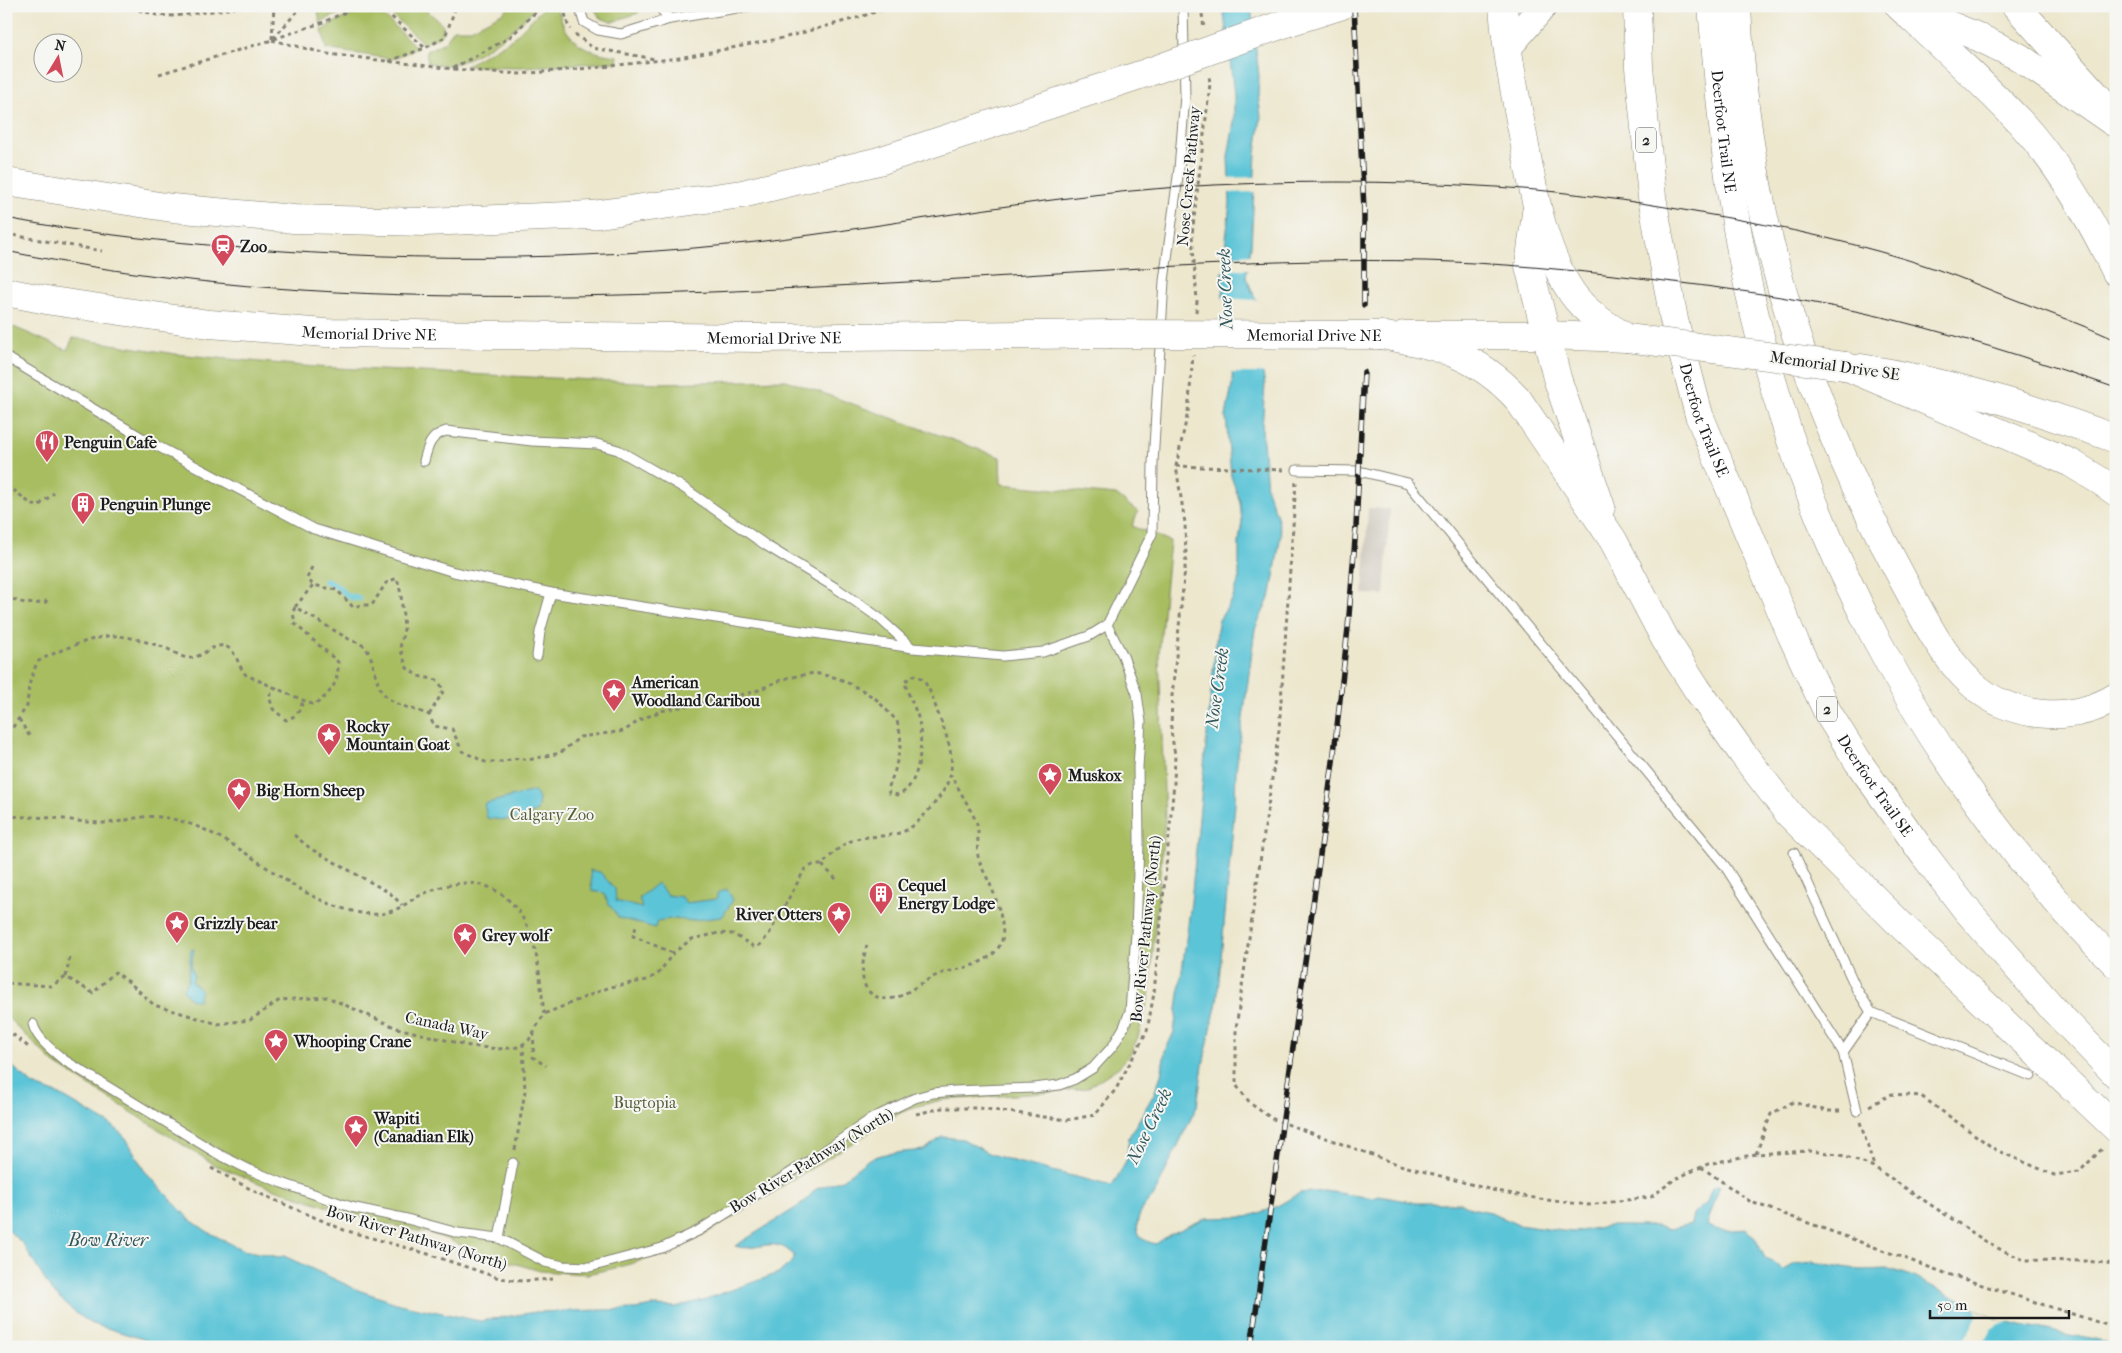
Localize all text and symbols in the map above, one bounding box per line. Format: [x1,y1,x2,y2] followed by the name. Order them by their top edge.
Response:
[32,32,82,82] north arrow
[53,36,67,55] text: N
[1708,69,1740,194] street label: Deerfoot Trail NE
[1173,105,1204,247] street label: Nose Creek Pathway
[1636,128,1656,152] road number: 2
[210,233,236,267] station icon: Zoo
[240,237,267,256] place label: Zoo
[1214,248,1237,331] water label: Nose Creek
[301,322,437,344] street label: Memorial Drive NE
[1247,326,1382,345] street label: Memorial Drive NE
[707,328,842,348] street label: Memorial Drive NE
[1769,347,1901,384] street label: Memorial Drive SE
[1676,361,1733,480] street label: Deerfoot Trail SE
[34,429,60,463] restaurant icon: Penguin Cafe
[64,433,157,453] place label: Penguin Cafe
[70,491,96,525] building icon: Penguin Plunge
[100,495,211,515] place label: Penguin Plunge
[1201,646,1234,731] water label: Nose Creek
[631,673,761,710] place label: American Woodland Caribou
[601,678,627,712] place icon: American Woodland Caribou
[1817,696,1837,722] road number: 2
[345,717,450,754] place label: Rocky Mountain Goat
[316,722,342,756] place icon: Rocky Mountain Goat
[1833,731,1917,840] street label: Deerfoot Trail SE
[1037,762,1063,796] place icon: Muskox
[1067,766,1122,785] place label: Muskox
[226,777,252,811] place icon: Big Horn Sheep
[256,781,365,801] place label: Big Horn Sheep
[510,805,594,824] park label: Calgary Zoo
[1126,835,1165,1024] street label: Bow River Pathway (North)
[898,876,995,914] place label: Cequel Energy Lodge
[868,881,894,915] building icon: Cequel Energy Lodge
[826,901,852,935] place icon: River Otters
[735,905,822,924] place label: River Otters
[164,910,190,944] place icon: Grizzly bear
[194,914,279,934] place label: Grizzly bear
[452,922,478,956] place icon: Grey wolf
[482,926,553,946] place label: Grey wolf
[404,1007,491,1044] street label: Canada Way
[263,1028,289,1062] place icon: Whooping Crane
[293,1032,412,1052] place label: Whooping Crane
[1122,1085,1177,1168] water label: Nose Creek
[614,1093,677,1112] park label: Bugtopia
[726,1104,897,1217] street label: Bow River Pathway (North)
[373,1109,474,1147] place label: Wapiti (Canadian Elk)
[343,1114,369,1148] place icon: Wapiti (Canadian Elk)
[324,1201,510,1274] street label: Bow River Pathway (North)
[67,1230,150,1251] water label: Bow River
[1930,1288,2068,1320] scale bar
[1937,1296,1968,1314] text: 50 m

